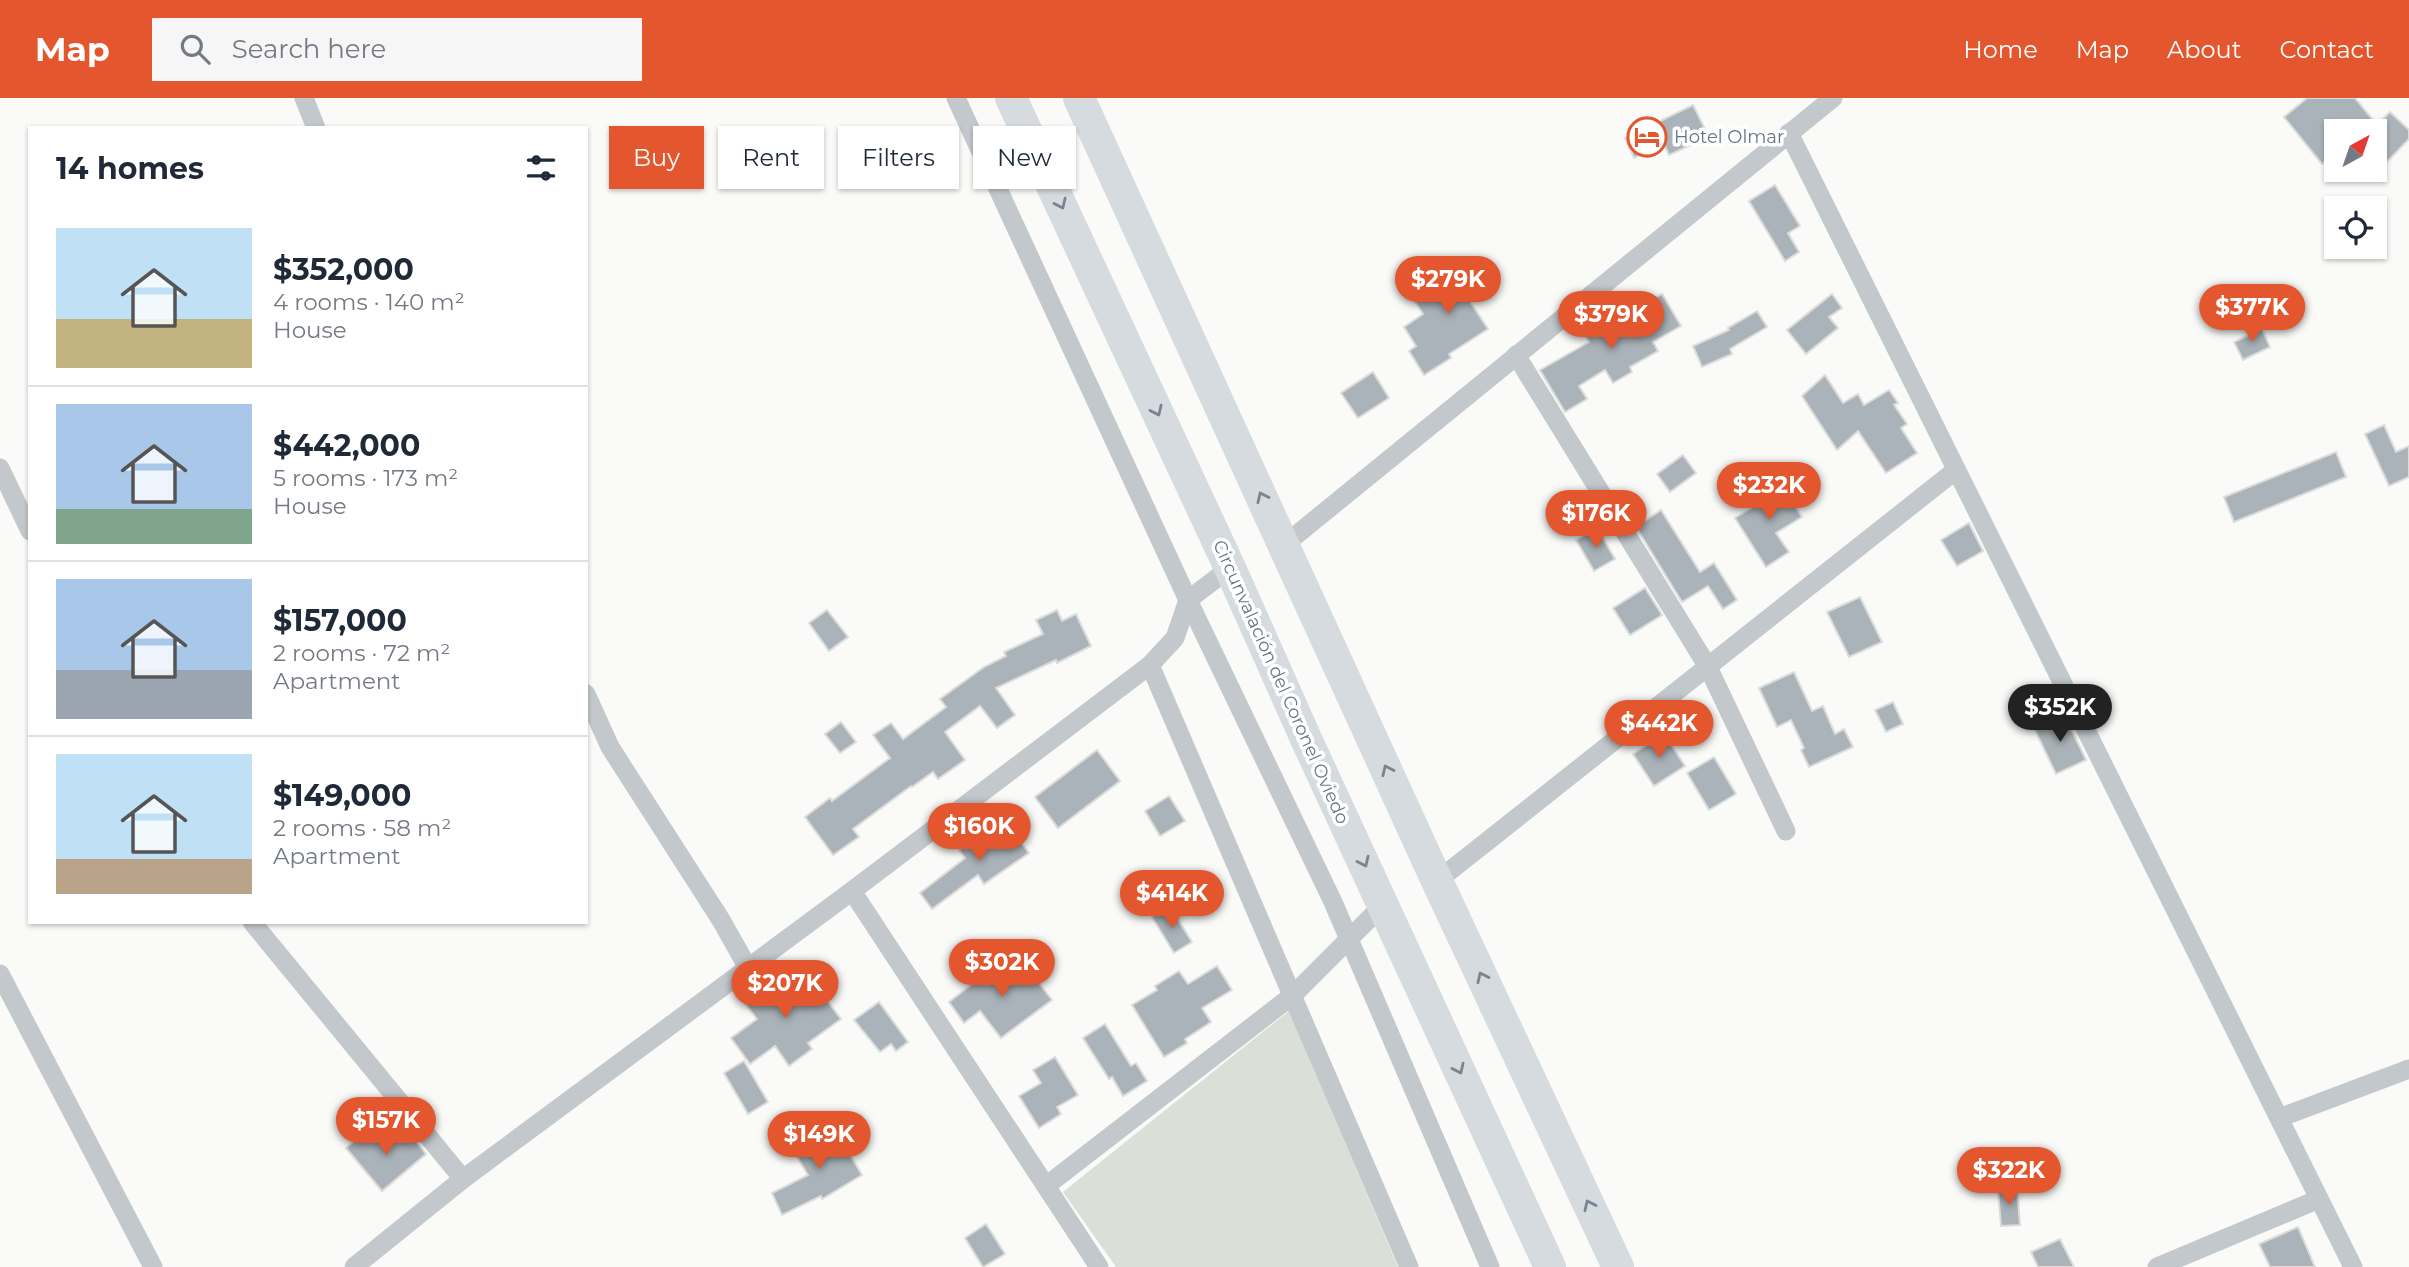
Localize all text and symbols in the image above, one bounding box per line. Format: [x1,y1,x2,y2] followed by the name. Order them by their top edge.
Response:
[152,18,642,81] search box
[35,29,110,69] text: Map
[176,30,214,68] icon: search
[232,33,386,65] text: Search here
[1963,35,2038,64] text: Home
[2076,35,2129,64] text: Map
[2167,35,2241,64] text: About
[2279,35,2374,64] text: Contact
[1626,116,1668,158] hotel icon: Hotel Olmar
[2324,119,2387,182] north arrow
[2324,119,2387,259] map controls
[609,126,704,189] chip: Buy
[718,126,824,189] chip: Rent
[838,126,959,189] chip: Filters
[973,126,1076,189] chip: New
[1674,126,1784,148] place label: Hotel Olmar
[522,149,560,187] icon: filters
[56,150,204,187] text: 14 homes
[2324,196,2387,259] button: locate
[1052,197,1066,209] one-way arrow
[273,251,414,288] text: $352,000
[112,256,196,340] icon: home
[1399,256,1497,316] pin: $279K
[1411,265,1485,293] text: $279K
[2203,285,2301,344] pin: $377K
[273,288,465,316] text: 4 rooms · 140 m²
[1562,292,1660,351] pin: $379K
[2215,293,2289,321] text: $377K
[1574,300,1648,328] text: $379K
[273,316,347,344] text: House
[1148,403,1162,416] one-way arrow
[273,427,420,464] text: $442,000
[112,432,196,516] icon: home
[1720,462,1818,522] pin: $232K
[273,464,458,492] text: 5 rooms · 173 m²
[1733,471,1805,499] text: $232K
[1547,490,1645,550] pin: $176K
[1256,491,1270,504] one-way arrow
[273,492,347,520] text: House
[1562,499,1630,527] text: $176K
[1208,537,1354,827] street label: Circunvalación del Coronel Oviedo
[273,602,407,639] text: $157,000
[112,607,196,691] icon: home
[273,639,450,667] text: 2 rooms · 72 m²
[273,667,401,695] text: Apartment
[2011,684,2109,744] pin: $352K
[2024,693,2096,721] text: $352K
[1610,700,1708,760] pin: $442K
[1620,709,1698,737] text: $442K
[1381,765,1395,777] one-way arrow
[273,777,411,814] text: $149,000
[112,782,196,866] icon: home
[930,804,1028,863] pin: $160K
[944,812,1014,840] text: $160K
[273,814,451,842] text: 2 rooms · 58 m²
[273,842,401,870] text: Apartment
[1356,855,1370,867] one-way arrow
[1123,870,1221,930] pin: $414K
[1136,879,1208,907] text: $414K
[953,940,1051,999] pin: $302K
[965,948,1039,976] text: $302K
[736,960,834,1020] pin: $207K
[747,969,823,997] text: $207K
[1476,972,1490,984] one-way arrow
[1451,1062,1465,1074] one-way arrow
[337,1098,435,1157] pin: $157K
[352,1106,420,1134] text: $157K
[770,1112,868,1171] pin: $149K
[784,1120,854,1148] text: $149K
[1960,1148,2058,1207] pin: $322K
[1973,1156,2045,1184] text: $322K
[1583,1200,1597,1212] one-way arrow

